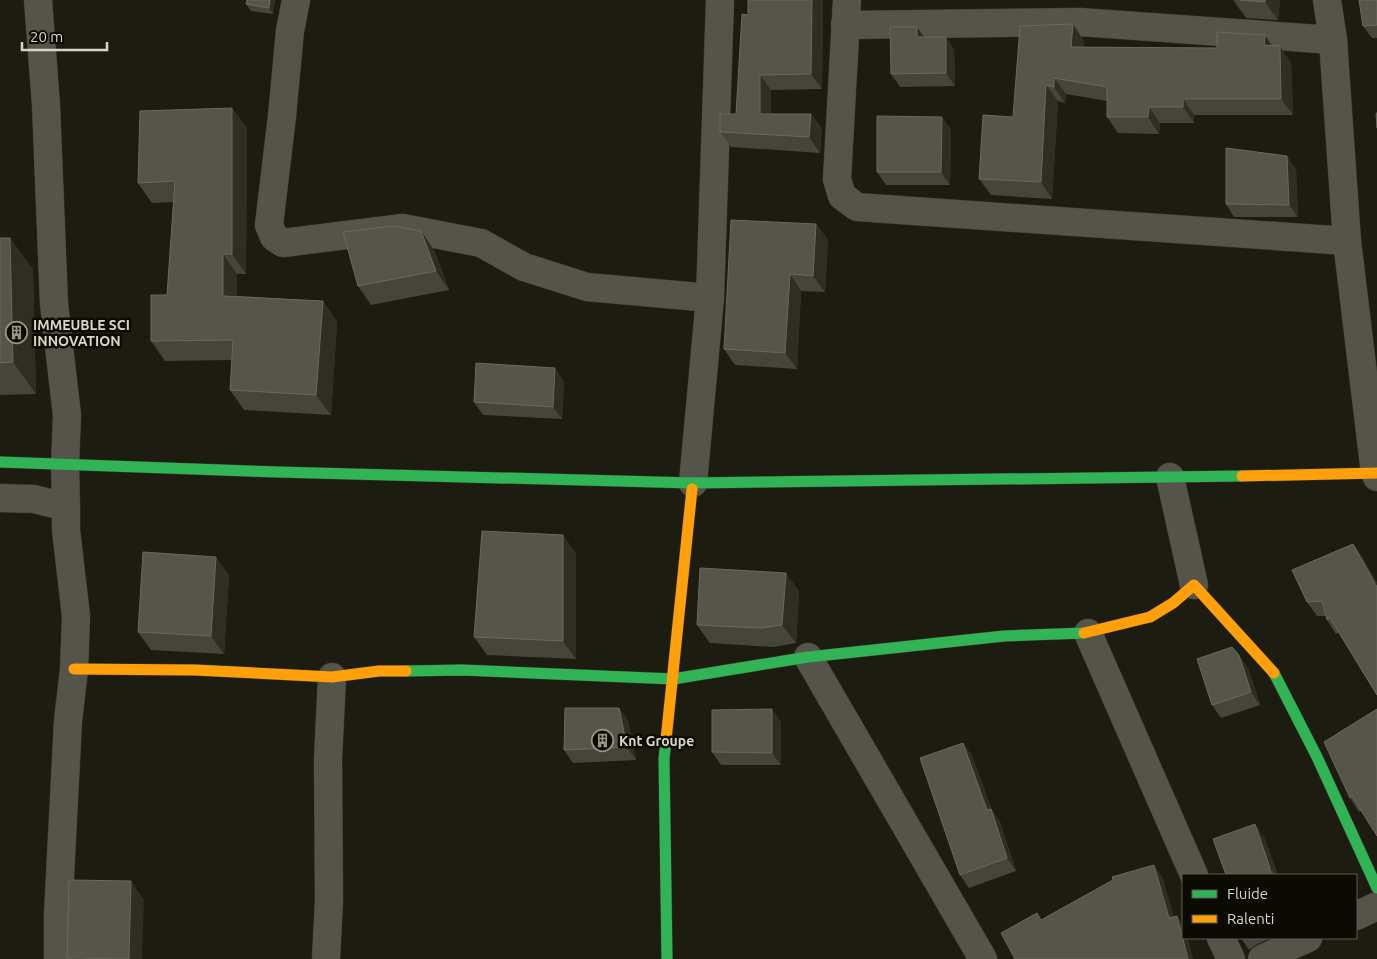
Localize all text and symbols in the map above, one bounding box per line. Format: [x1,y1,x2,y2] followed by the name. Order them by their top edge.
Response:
[22,20,108,52] scale bar
[30,28,63,45] text: 20 m
[33,317,130,349] place label: IMMEUBLE SCI INNOVATION
[5,321,29,345] building icon: IMMEUBLE SCI INNOVATION
[591,729,615,753] building icon: Knt Groupe
[619,733,694,749] place label: Knt Groupe
[1182,874,1357,939] legend
[1227,885,1268,902] text: Fluide
[1227,910,1274,927] text: Ralenti

